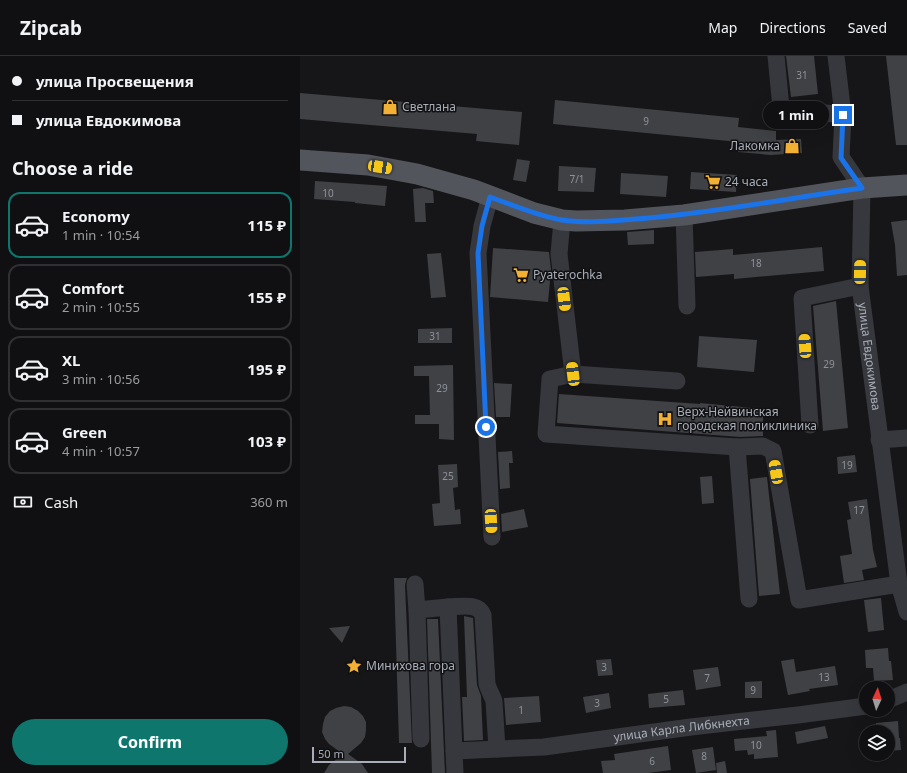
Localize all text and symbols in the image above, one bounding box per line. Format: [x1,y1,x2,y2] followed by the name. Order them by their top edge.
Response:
[20,15,82,41] text: Zipcab
[708,18,737,37] text: Map
[759,18,826,37] text: Directions
[848,18,887,37] text: Saved
[796,68,808,82] house number: 31
[36,71,194,91] text: улица Просвещения
[381,98,399,116] shop icon: Светлана
[402,98,456,115] place label: Светлана
[763,101,829,129] callout: 1 min
[778,106,814,124] text: 1 min
[834,106,852,124] route end
[36,110,181,130] text: улица Евдокимова
[643,114,649,128] house number: 9
[730,137,780,154] place label: Лакомка
[783,137,801,155] shop icon: Лакомка
[12,156,133,180] text: Choose a ride
[367,159,393,175] car
[569,172,585,186] house number: 7/1
[704,173,722,191] supermarket icon: 24 часа
[725,173,768,190] place label: 24 часа
[322,186,334,200] house number: 10
[62,206,130,226] text: Economy
[14,207,50,243] icon: car
[247,215,286,235] text: 115 ₽
[62,226,140,244] text: 1 min · 10:54
[750,256,762,270] house number: 18
[854,260,866,284] car
[512,266,530,284] supermarket icon: Pyaterochka
[533,266,603,283] place label: Pyaterochka
[62,278,124,298] text: Comfort
[14,279,50,315] icon: car
[557,286,571,312] car
[247,287,286,307] text: 155 ₽
[62,298,140,316] text: 2 min · 10:55
[854,301,885,411] street label: улица Евдокимова
[429,329,441,343] house number: 31
[798,334,812,358] car
[62,350,80,370] text: XL
[14,351,50,387] icon: car
[823,357,835,371] house number: 29
[247,359,286,379] text: 195 ₽
[566,361,580,387] car
[62,370,140,388] text: 3 min · 10:56
[436,381,448,395] house number: 29
[677,403,817,434] place label: Верх-Нейвинская городская поликлиника
[656,410,674,428] hospital icon: Верх-Нейвинская городская поликлиника
[477,418,495,436] route start
[62,422,107,442] text: Green
[14,423,50,459] icon: car
[247,431,286,451] text: 103 ₽
[62,442,140,460] text: 4 min · 10:57
[841,458,853,472] house number: 19
[768,459,784,485] car
[442,469,454,483] house number: 25
[12,491,34,513] icon: cash
[44,492,78,512] text: Cash
[250,493,288,511] text: 360 m
[853,503,865,517] house number: 17
[484,509,498,533] car
[345,657,363,675] place icon: Минихова гора
[366,657,455,674] place label: Минихова гора
[601,660,607,674] house number: 3
[818,670,830,684] house number: 13
[704,671,710,685] house number: 7
[859,681,895,717] north arrow
[859,681,895,761] map controls
[750,683,756,697] house number: 9
[663,692,669,706] house number: 5
[594,696,600,710] house number: 3
[518,703,524,717] house number: 1
[613,711,751,745] street label: улица Карла Либкнехта
[12,719,288,765] button: Confirm
[859,725,895,761] button: layers
[750,738,762,752] house number: 10
[312,745,406,764] scale bar
[318,746,344,761] text: 50 m
[701,749,707,763] house number: 8
[649,754,655,768] house number: 6

